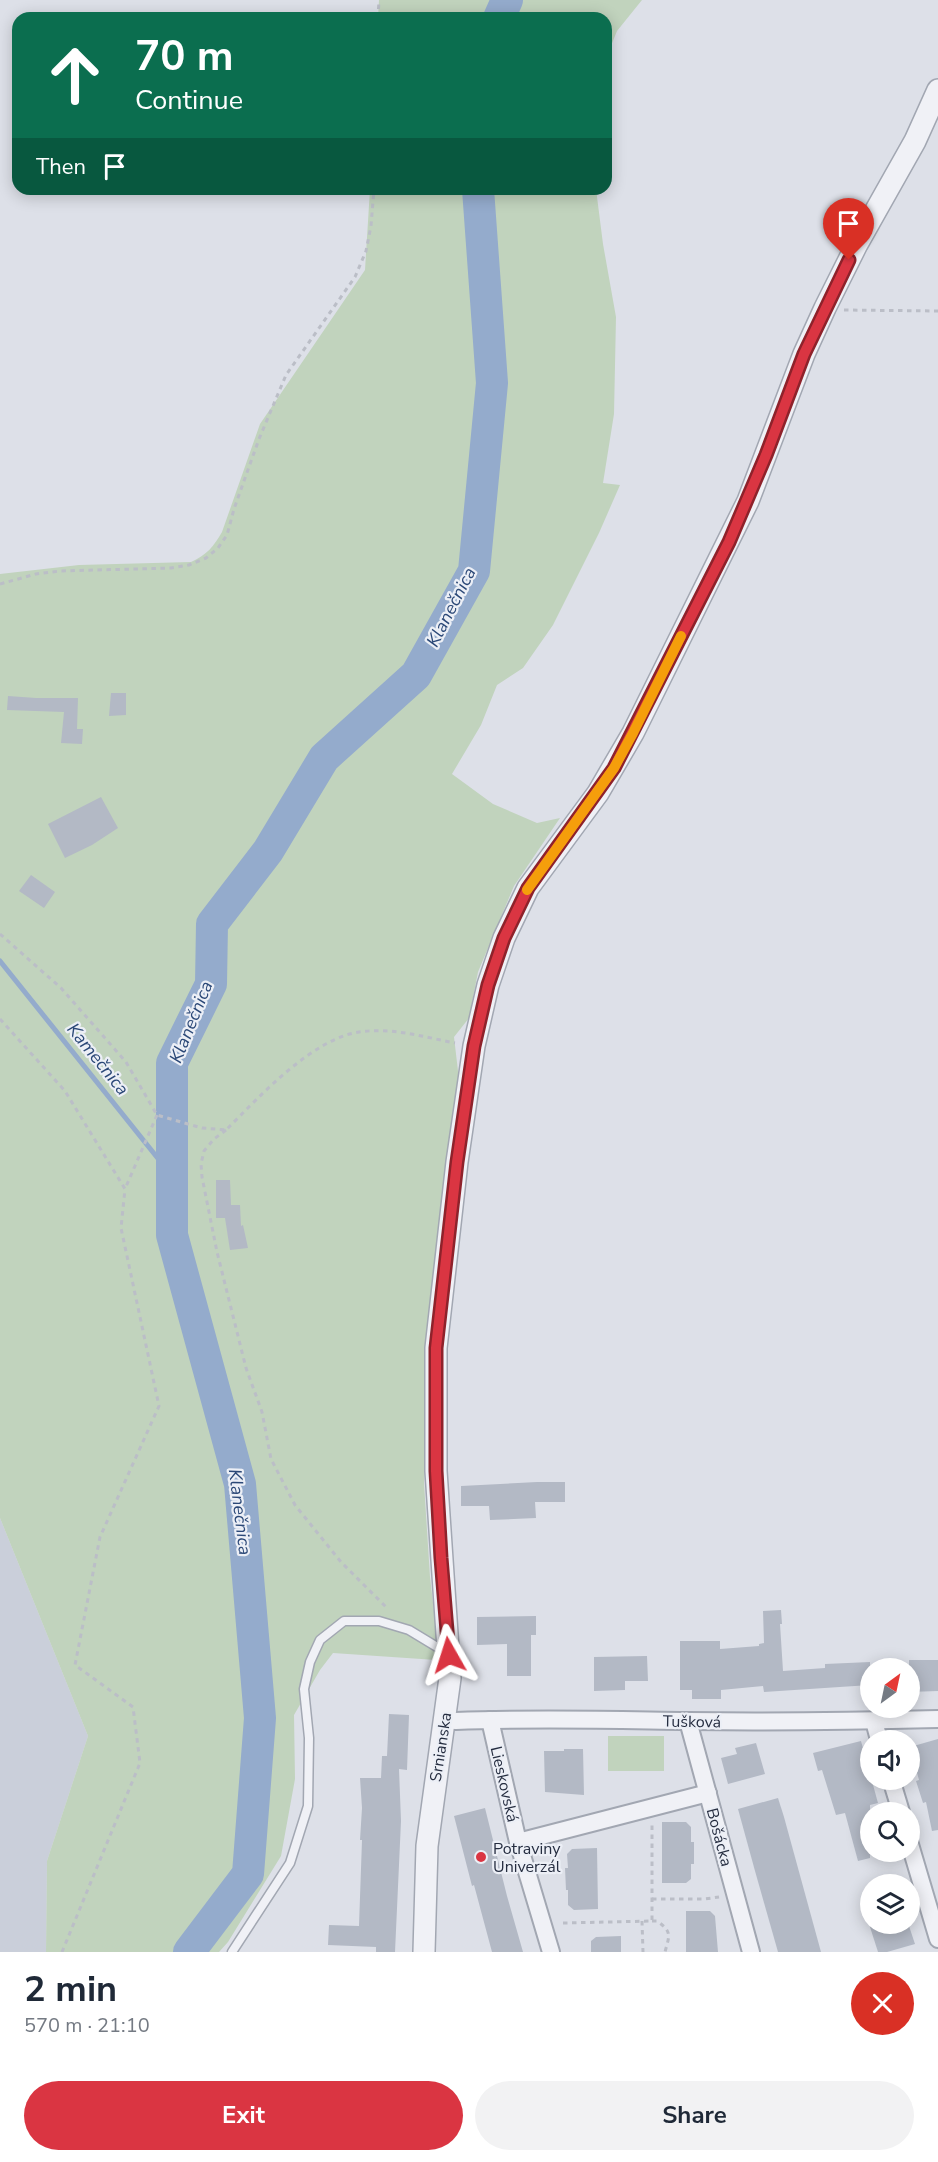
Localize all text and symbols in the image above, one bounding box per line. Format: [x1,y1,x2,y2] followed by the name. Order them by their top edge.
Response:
[135,28,234,85] text: 70 m
[36,36,114,114] icon: ahead
[135,82,243,119] text: Continue
[98,150,131,183] icon: arrive
[36,152,86,182] text: Then
[823,198,874,260] pin
[832,207,865,240] icon: arrive
[421,563,481,651] water label: Klanečnica
[164,977,218,1067] water label: Klanečnica
[62,1018,134,1100] water label: Kamečnica
[223,1468,257,1556] water label: Klanečnica
[417,1623,481,1687] position arrow
[860,1658,920,1718] north arrow
[860,1658,920,1934] map controls
[663,1710,721,1734] street label: Tušková
[425,1711,457,1783] street label: Srnianska
[860,1730,920,1790] button: sound
[485,1744,523,1824] street label: Lieskovská
[860,1802,920,1862] button: search
[701,1806,737,1869] street label: Bošácka
[493,1838,561,1878] place label: Potraviny Univerzál
[474,1850,488,1864] marker: Potraviny Univerzál
[860,1874,920,1934] button: layers
[24,1965,117,2014] text: 2 min
[851,1972,914,2035] button: close
[24,2012,150,2039] text: 570 m · 21:10
[24,2081,463,2150] button: Exit
[475,2081,914,2150] button: Share

